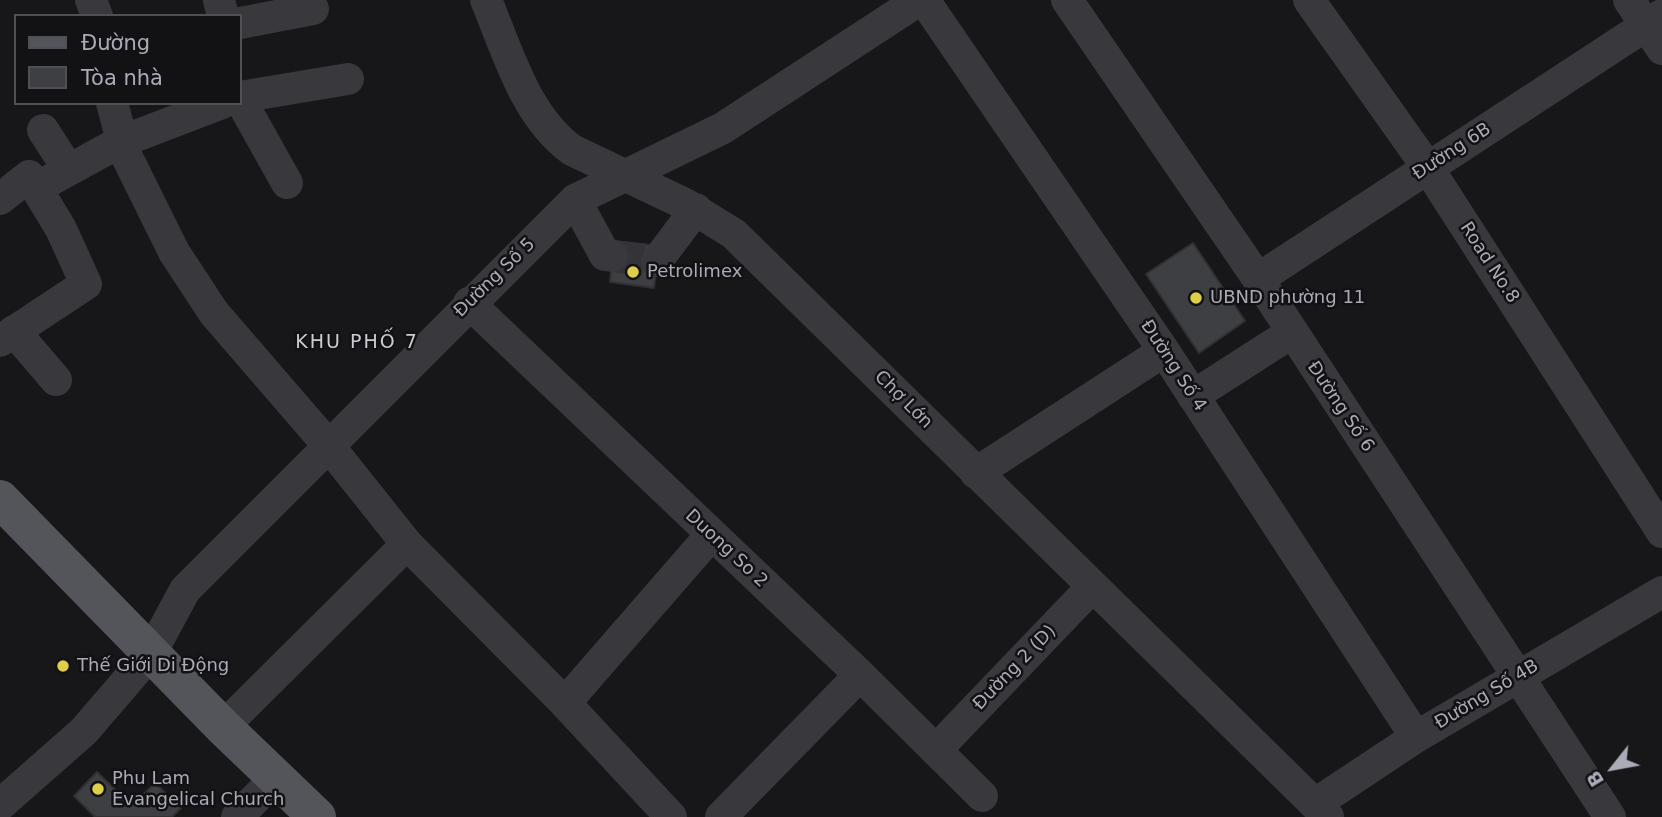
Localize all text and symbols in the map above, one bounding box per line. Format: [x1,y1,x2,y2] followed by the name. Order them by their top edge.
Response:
[14,14,242,105] legend
[81,31,150,55] text: Đường
[81,66,163,90] text: Tòa nhà
[1409,119,1495,185] street label: Đường 6B
[1455,218,1523,308] street label: Road No.8
[450,234,540,322] street label: Đường Số 5
[647,261,742,283] place label: Petrolimex
[625,264,641,280] marker: Petrolimex
[1210,287,1365,309] place label: UBND phường 11
[1188,290,1204,306] marker: UBND phường 11
[1135,316,1211,416] street label: Đường Số 4
[296,332,418,354] district label: KHU PHỐ 7
[1302,358,1378,456] street label: Đường Số 6
[869,366,937,434] street label: Chợ Lớn
[680,505,772,593] street label: Duong So 2
[969,621,1061,715] street label: Đường 2 (D)
[77,655,229,677] place label: Thế Giới Di Động
[1431,656,1543,734] street label: Đường Số 4B
[55,658,71,674] marker: Thế Giới Di Động
[1578,733,1648,803] north arrow
[1582,767,1608,791] text: B
[112,768,284,810] place label: Phu Lam Evangelical Church
[90,781,106,797] marker: Phu Lam Evangelical Church

